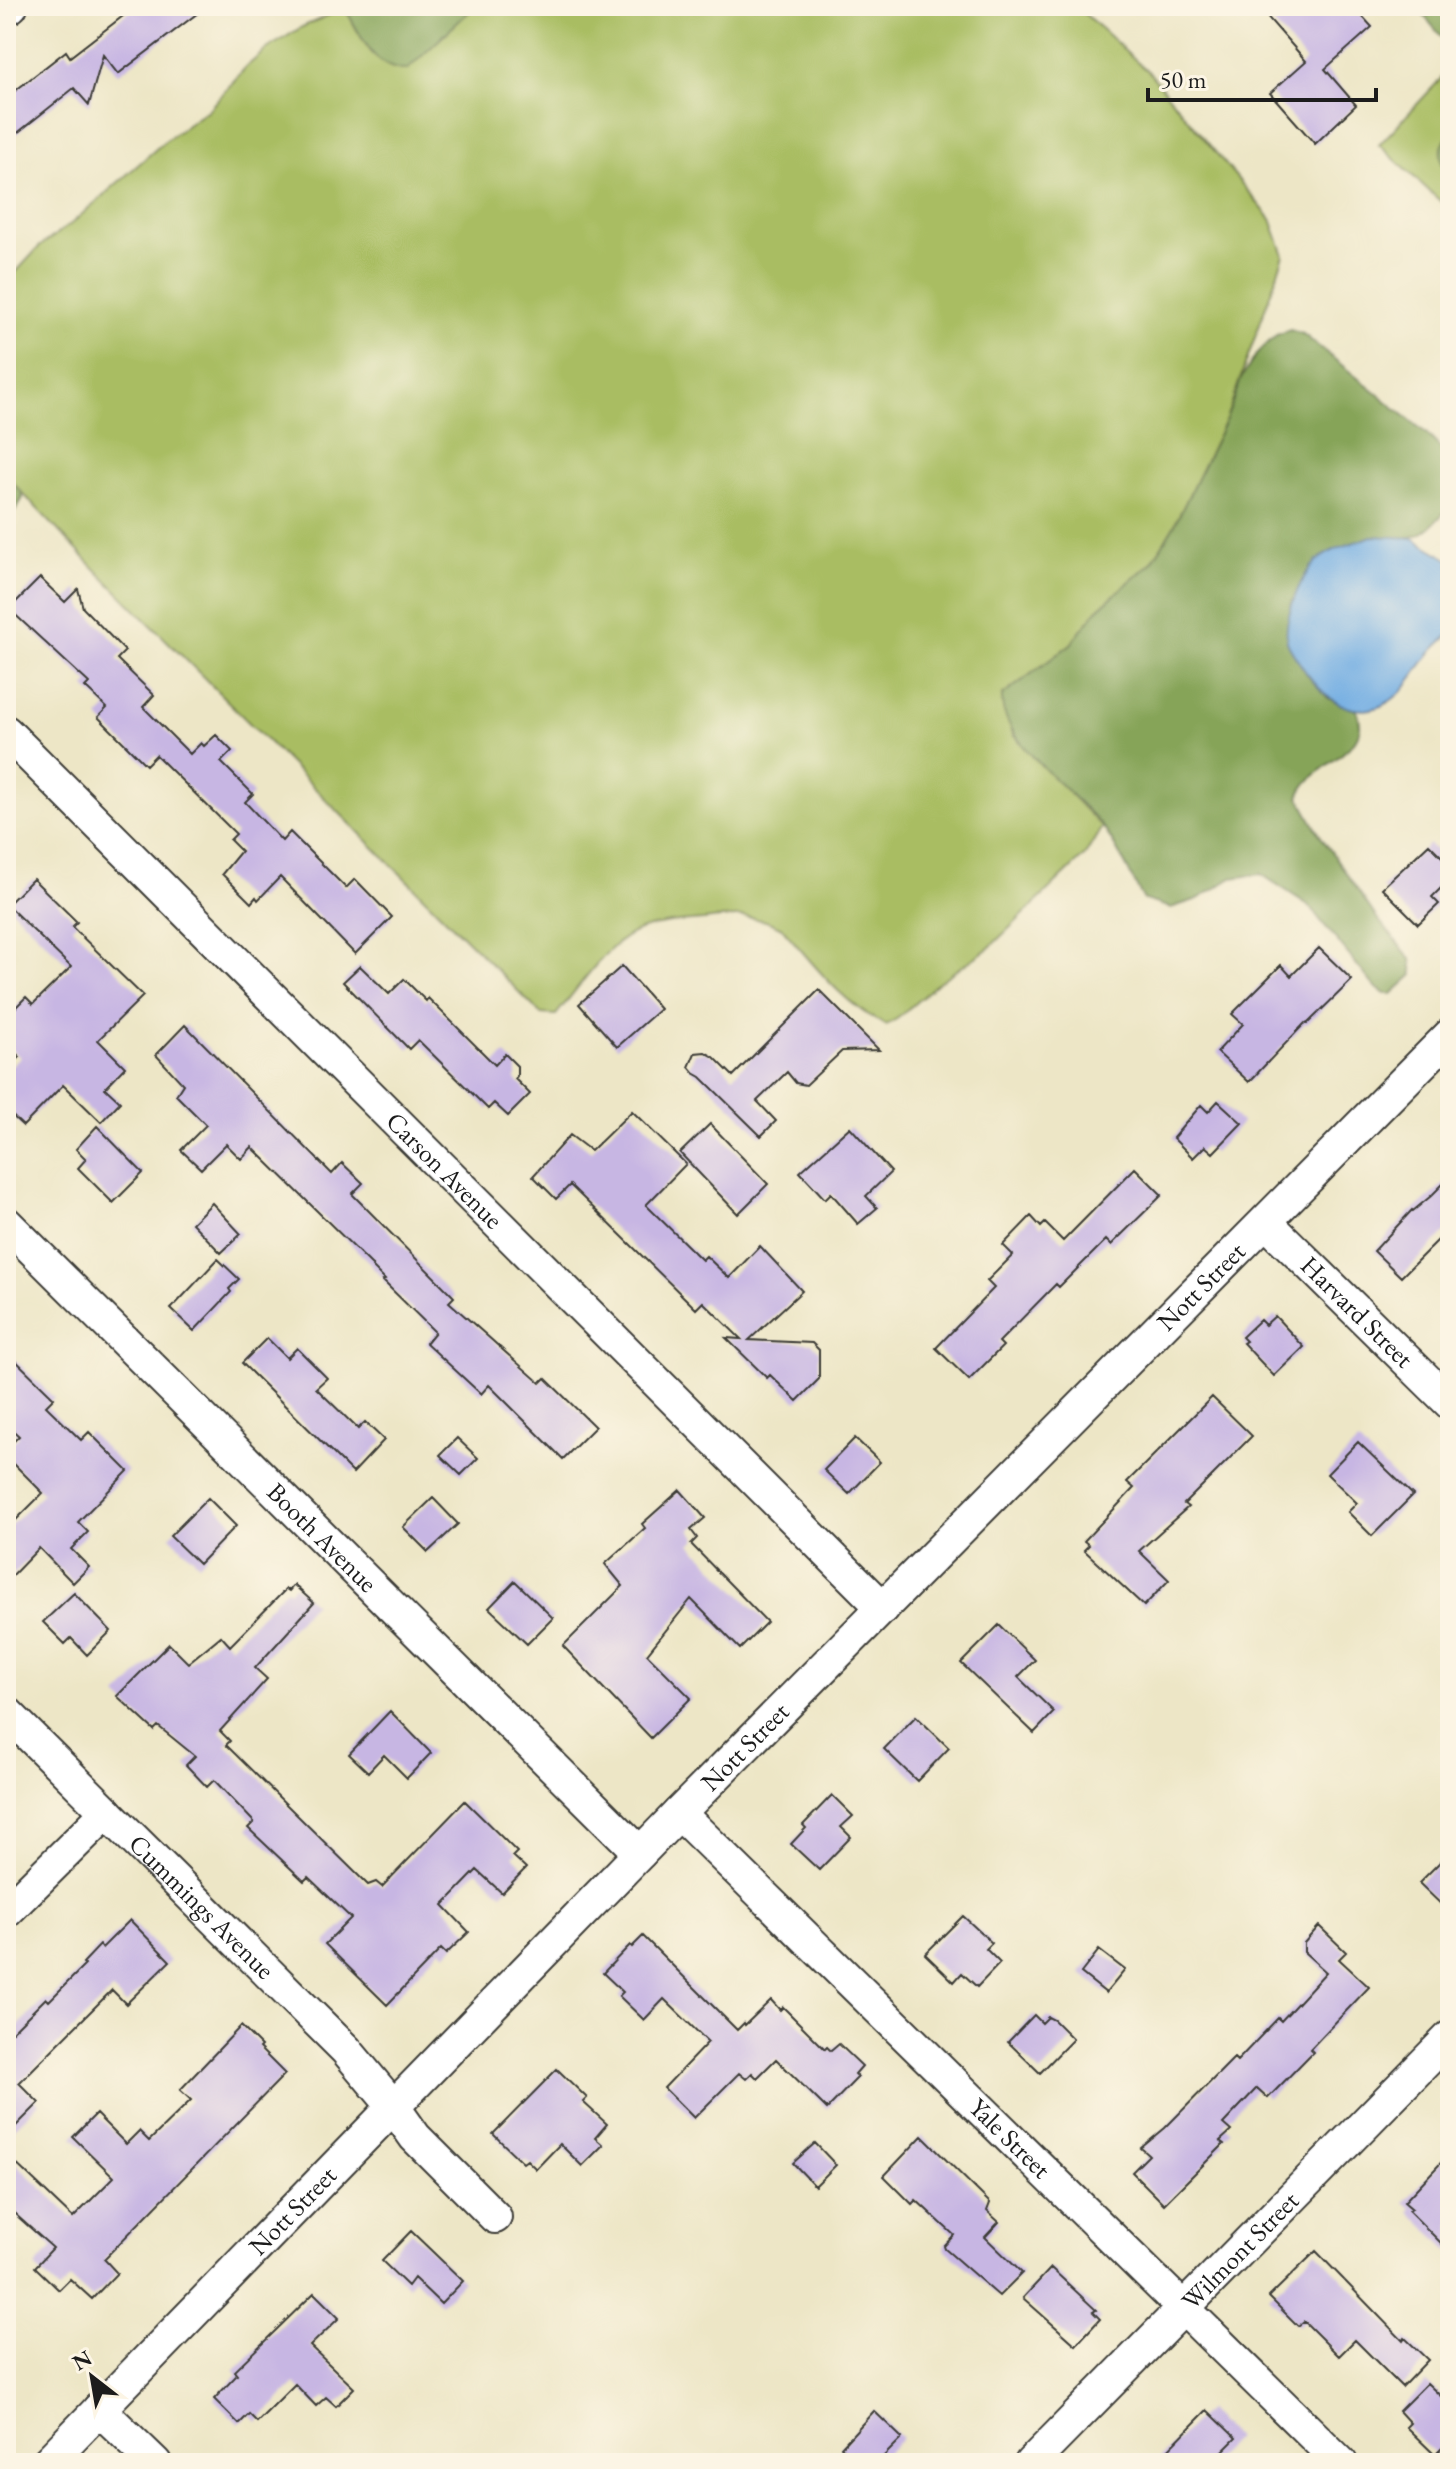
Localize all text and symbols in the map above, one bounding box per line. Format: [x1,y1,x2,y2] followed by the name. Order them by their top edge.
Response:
[1148,52,1376,102] scale bar
[1160,64,1207,95] text: 50 m
[379,1104,511,1236] street label: Carson Avenue
[1149,1235,1252,1338] street label: Nott Street
[1293,1249,1421,1375] street label: Harvard Street
[260,1475,385,1600] street label: Booth Avenue
[693,1695,796,1798] street label: Nott Street
[122,1827,282,1986] street label: Cummings Avenue
[962,2090,1058,2186] street label: Yale Street
[241,2159,344,2263] street label: Nott Street
[1174,2184,1306,2317] street label: Wilmont Street
[52,2337,132,2417] north arrow
[67,2343,97,2377] text: N

